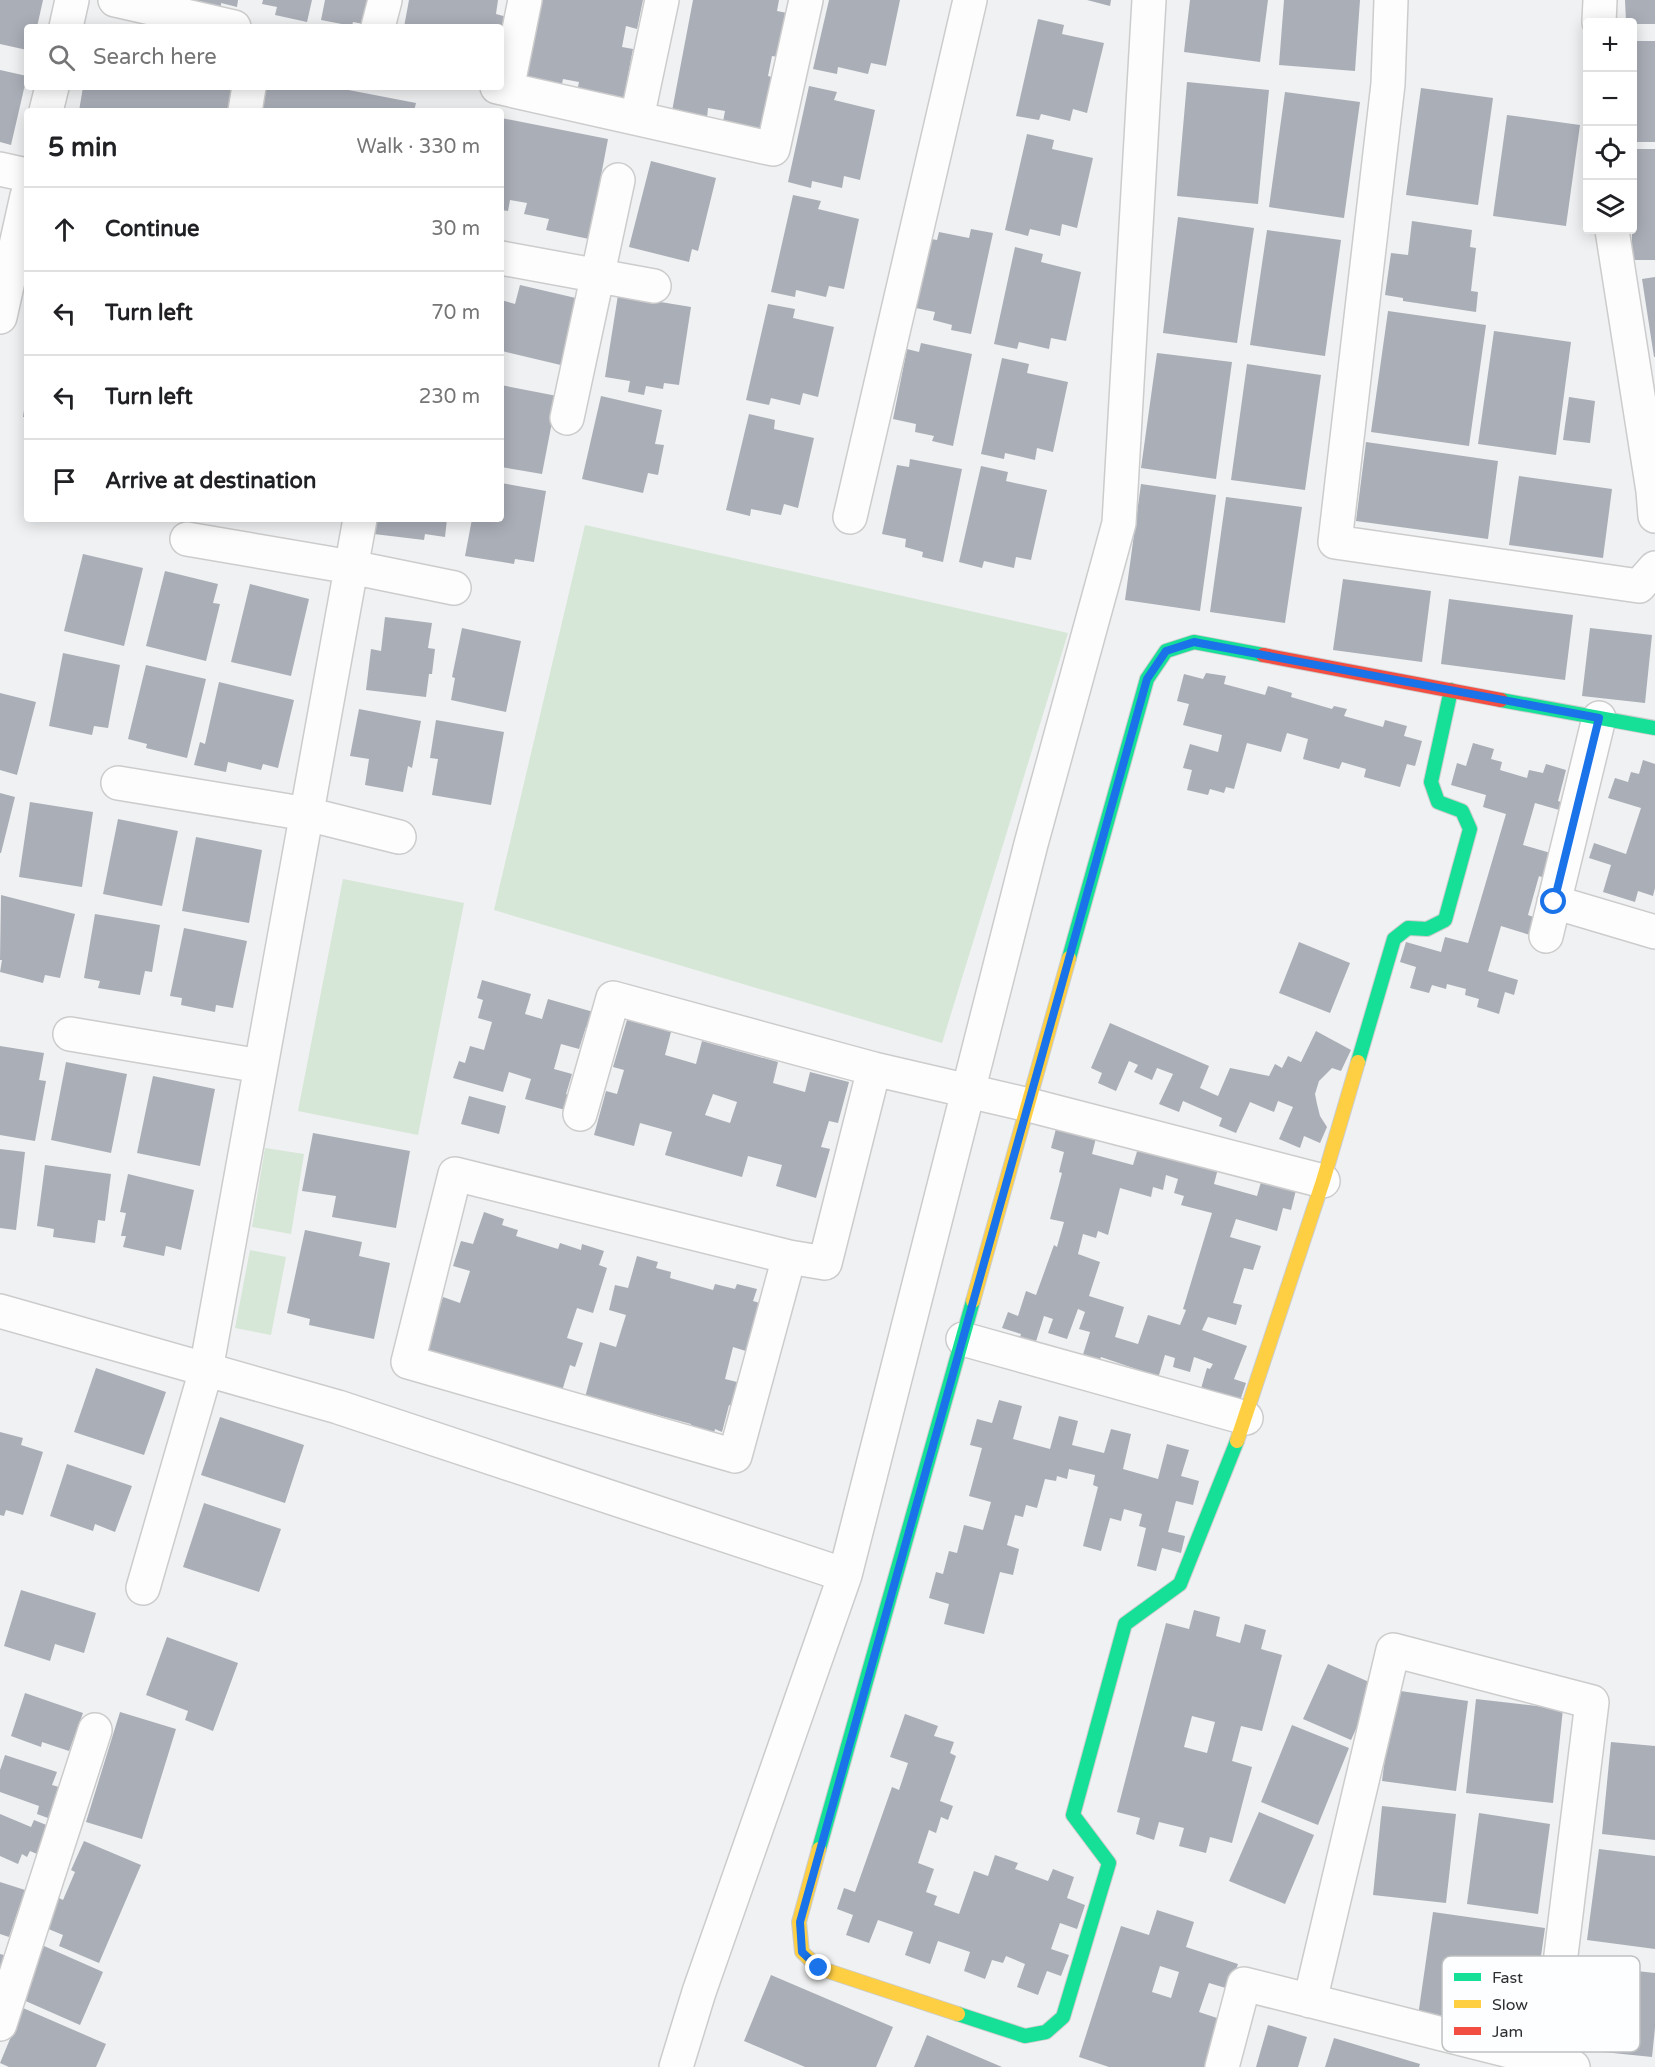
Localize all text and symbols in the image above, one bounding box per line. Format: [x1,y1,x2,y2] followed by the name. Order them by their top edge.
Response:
[1583,18,1637,234] map controls
[1583,18,1637,72] button: +
[24,24,504,90] search box
[45,41,78,74] icon: search
[93,44,217,70] text: Search here
[1583,72,1637,126] button: −
[1583,126,1637,180] button: locate
[48,132,117,163] text: 5 min
[357,135,480,159] text: Walk · 330 m
[1583,180,1637,234] button: layers
[48,213,81,246] icon: ahead
[105,216,200,242] text: Continue
[431,217,480,241] text: 30 m
[48,297,81,330] icon: left
[105,300,193,326] text: Turn left
[431,301,480,325] text: 70 m
[48,381,81,414] icon: left
[105,384,193,410] text: Turn left
[419,385,480,409] text: 230 m
[48,465,81,498] icon: arrive
[105,468,316,494] text: Arrive at destination
[1540,888,1566,914] route start
[805,1954,831,1980] route end
[1442,1956,1640,2052] legend
[1492,1968,1523,1988] text: Fast
[1492,1995,1528,2015] text: Slow
[1492,2022,1523,2042] text: Jam

